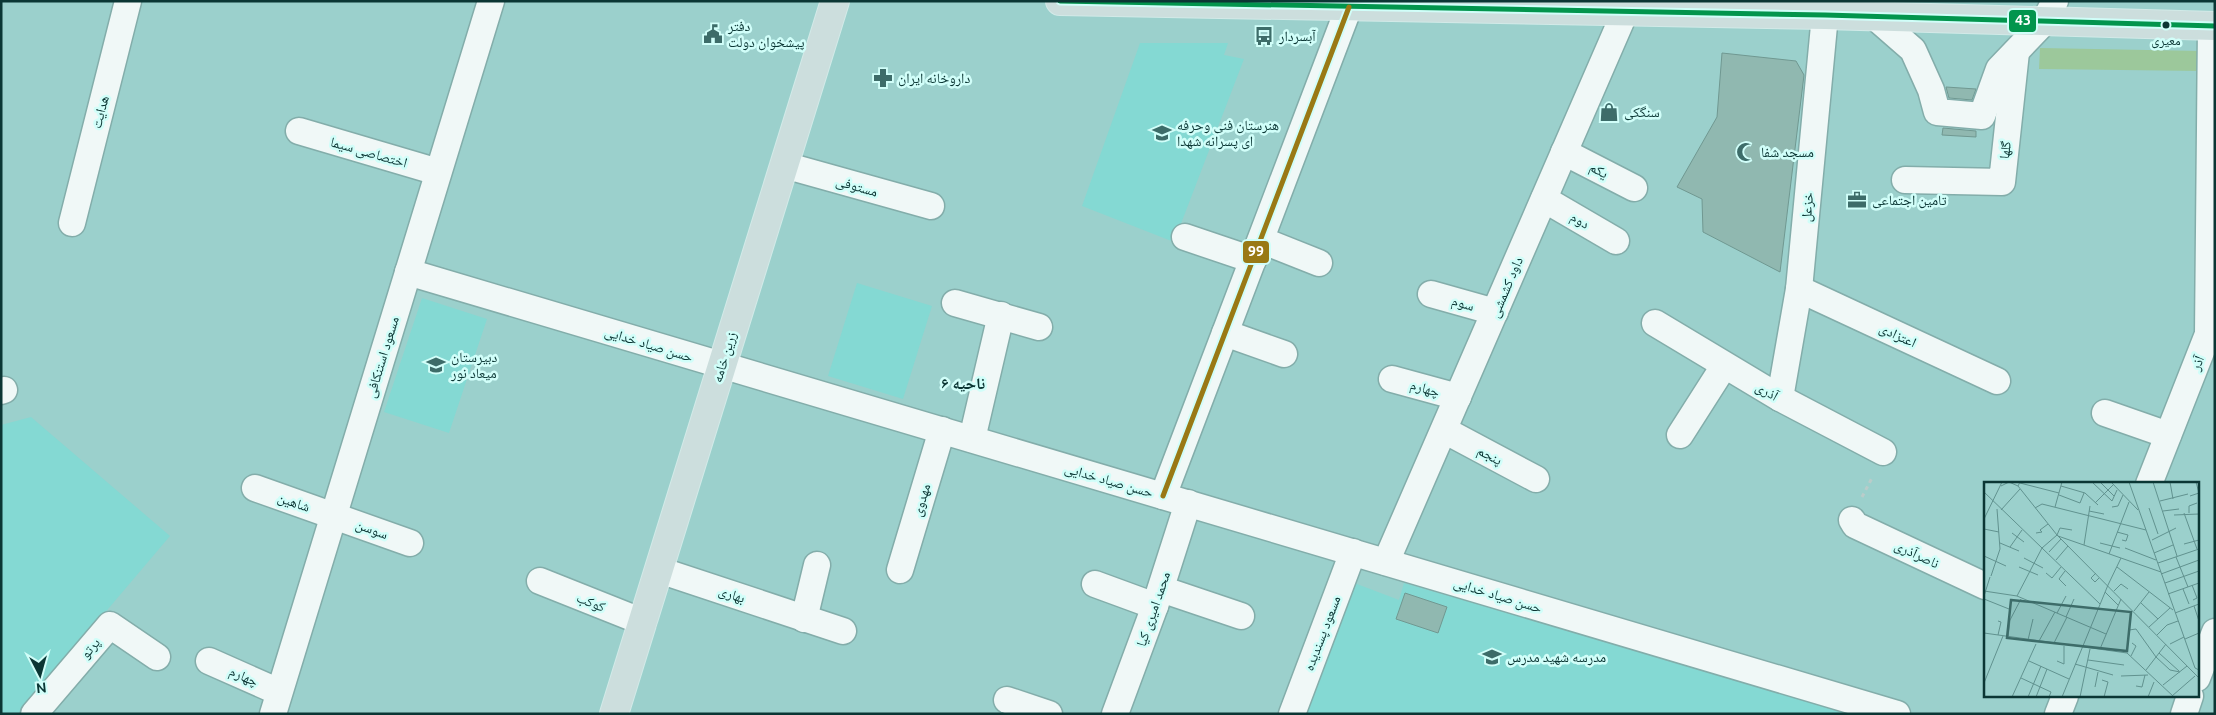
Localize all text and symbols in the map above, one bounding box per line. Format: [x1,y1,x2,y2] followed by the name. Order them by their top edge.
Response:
[2008,9,2037,33] line badge: 43
[2015,12,2031,28] text: 43
[727,18,805,51] place label: دفتر پیشخوان دولت
[2161,20,2171,30] marker: معیری
[702,23,724,45] public building icon: دفتر پیشخوان دولت
[1253,25,1275,47] bus stop icon: آبسردار
[1278,28,1316,45] place label: آبسردار
[2151,33,2181,49] place label: معیری
[872,67,894,89] pharmacy icon: داروخانه ایران
[898,70,970,87] place label: داروخانه ایران
[88,94,112,130] street label: هدایت
[1598,101,1620,123] shop icon: سنگکی
[1624,104,1660,121] place label: سنگکی
[1177,117,1279,150] place label: هنرستان فنی وحرفه ای پسرانه شهدا
[1151,122,1173,144] school or university icon: هنرستان فنی وحرفه ای پسرانه شهدا
[328,133,409,172] street label: اختصاصی سیما
[1996,140,2014,160] street label: گلها
[1735,141,1757,163] mosque icon: مسجد شفا
[1761,144,1814,160] place label: مسجد شفا
[1586,159,1611,183] street label: یکم
[834,172,880,201] street label: مستوفی
[1846,189,1868,211] office icon: تامین اجتماعی
[1798,191,1817,223] street label: خزعل
[1872,192,1947,209] place label: تامین اجتماعی
[1567,208,1592,234] street label: دوم
[1242,240,1270,264] line badge: 99
[1248,243,1264,259] text: 99
[1486,254,1527,320] street label: داود کشمشی
[1449,292,1476,316] street label: سوم
[362,314,403,400] street label: مسعود استنکافی
[1877,320,1919,351] street label: اعتزادی
[603,323,695,366] street label: حسن صیاد خدایی
[709,330,740,385] street label: زرین خامه
[450,349,498,382] place label: دبیرستان میعاد نور
[2186,353,2208,374] street label: آذر
[425,354,447,376] school or university icon: دبیرستان میعاد نور
[941,374,985,392] district label: ناحیه ۶
[1408,376,1442,402] street label: چهارم
[1752,378,1781,405] street label: آذری
[1474,442,1505,470] street label: پنجم
[1063,460,1155,501] street label: حسن صیاد خدایی
[908,482,935,519] street label: مهدوی
[1984,482,2198,698] inset map
[275,489,312,516] street label: شاهین
[353,516,390,543] street label: سوسن
[1892,537,1942,572] street label: ناصرآذری
[1133,570,1174,649] street label: محمد امیری کیا
[1452,574,1544,617] street label: حسن صیاد خدایی
[716,582,747,607] street label: بهاری
[574,589,608,616] street label: کوکب
[1300,593,1345,673] street label: مسعود پسندیده
[77,634,104,662] street label: پرتو
[1481,646,1503,668] school or university icon: مدرسه شهید مدرس
[1507,649,1606,666] place label: مدرسه شهید مدرس
[15,650,65,700] north arrow
[226,663,261,691] street label: چهارم
[35,679,47,696] text: N

